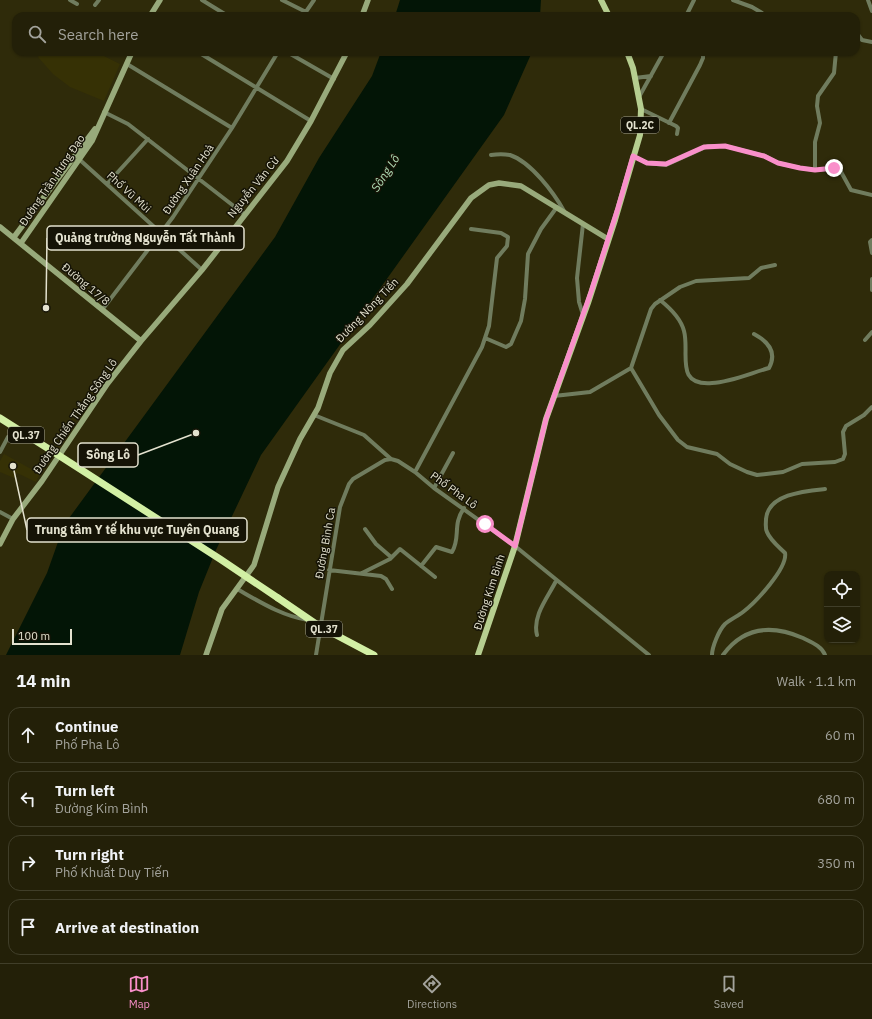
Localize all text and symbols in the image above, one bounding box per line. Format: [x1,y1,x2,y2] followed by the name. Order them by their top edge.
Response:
[12,12,860,56] search box
[26,23,48,45] icon: search
[58,25,138,44] text: Search here
[621,117,659,133] road number: QL.2C
[16,132,88,228] street label: Đường Trần Hưng Đạo
[159,141,217,217] street label: Đường Xuân Hoà
[367,151,403,194] water label: Sông Lô
[224,153,282,220] street label: Nguyễn Văn Cừ
[825,159,843,177] route end
[104,168,154,216] street label: Phố Vũ Mùi
[47,226,244,250] callout: Quảng trường Nguyễn Tất Thành
[55,229,235,245] text: Quảng trường Nguyễn Tất Thành
[59,260,113,308] street label: Đường 17/8
[333,275,401,345] street label: Đường Nông Tiến
[30,356,120,476] street label: Đường Chiến Thắng Sông Lô
[8,427,44,443] road number: QL.37
[78,443,138,467] callout: Sông Lô
[428,468,480,512] street label: Phố Pha Lô
[312,506,338,580] street label: Đường Bình Ca
[476,515,494,533] route start
[27,518,247,542] callout: Trung tâm Y tế khu vực Tuyên Quang
[35,521,240,537] text: Trung tâm Y tế khu vực Tuyên Quang
[470,552,508,632] street label: Đường Kim Bình
[824,571,860,643] map controls
[824,571,860,607] button: locate
[824,607,860,643] button: layers
[306,621,342,637] road number: QL.37
[12,627,72,646] scale bar
[18,629,50,643] text: 100 m
[16,670,71,692] text: 14 min
[776,673,856,690] text: Walk · 1.1 km
[55,717,119,736] text: Continue
[17,724,39,746] icon: ahead
[825,727,855,744] text: 60 m
[55,736,120,753] text: Phố Pha Lô
[55,781,115,800] text: Turn left
[17,788,39,810] icon: left
[817,791,855,808] text: 680 m
[55,800,148,817] text: Đường Kim Bình
[55,845,124,864] text: Turn right
[17,852,39,874] icon: right
[817,855,855,872] text: 350 m
[55,864,169,881] text: Phố Khuất Duy Tiến
[17,916,39,938] icon: arrive
[55,918,199,937] text: Arrive at destination
[128,973,150,1011] tab: Map
[407,973,457,1011] tab: Directions
[714,973,744,1011] tab: Saved

